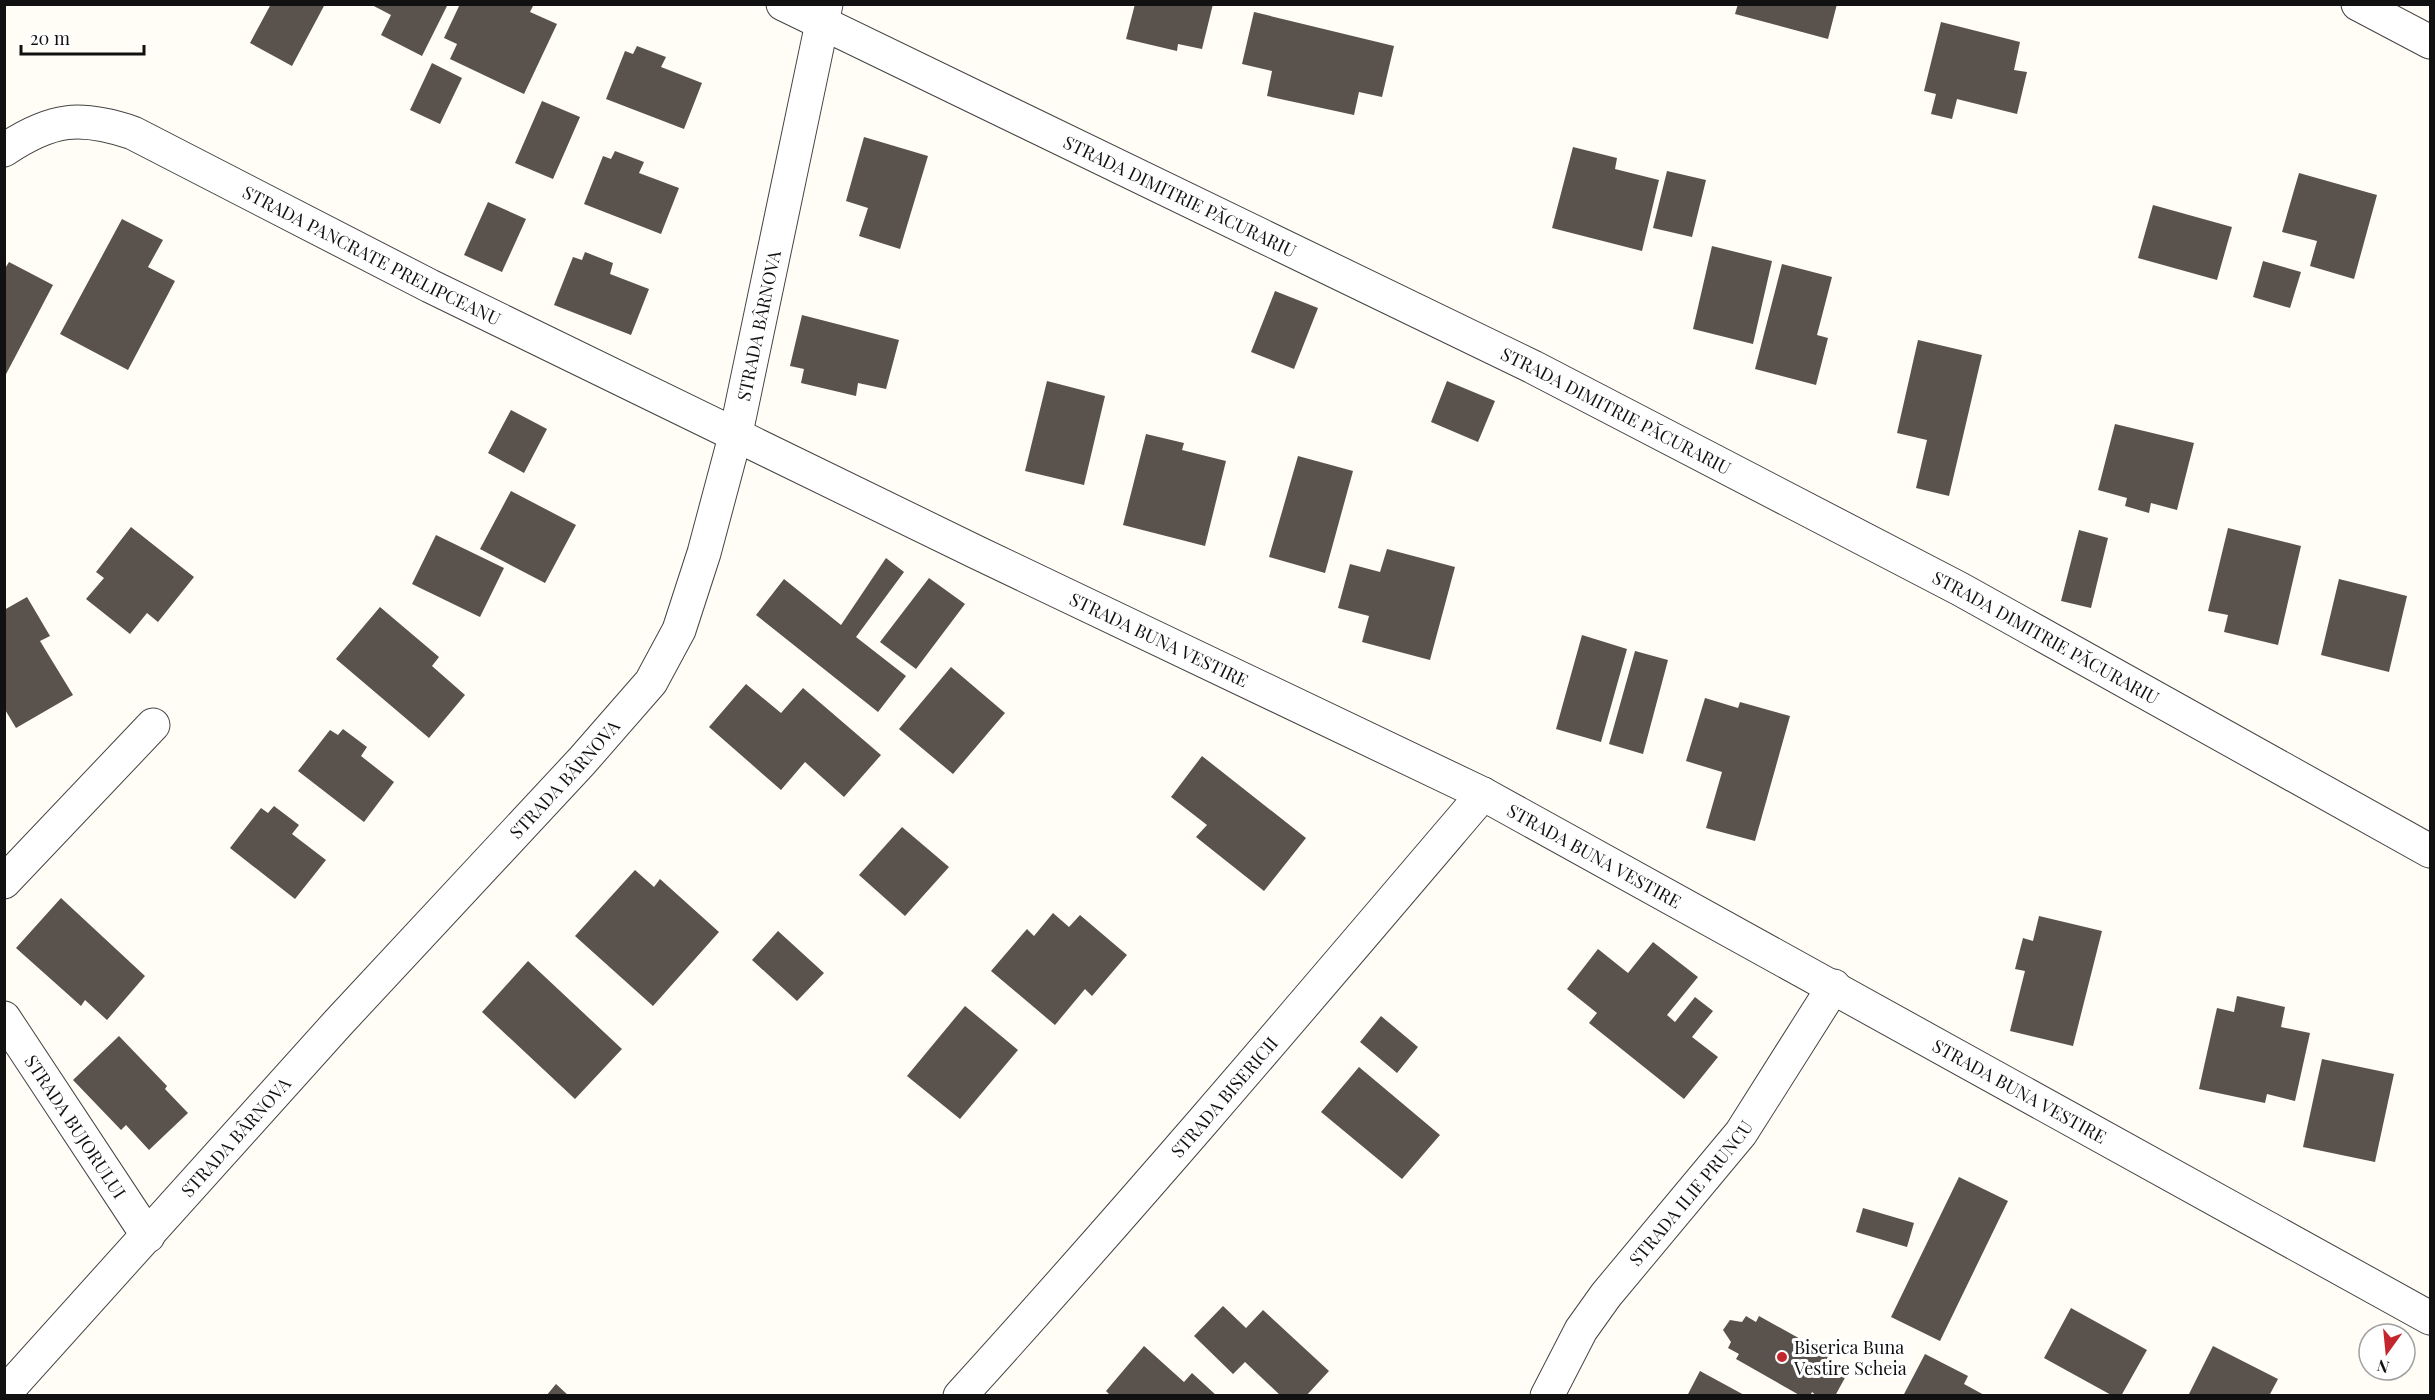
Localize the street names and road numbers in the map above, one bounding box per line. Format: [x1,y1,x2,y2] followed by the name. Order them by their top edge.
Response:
[1060,130,1300,263] street label: STRADA DIMITRIE PĂCURARIU
[239,180,505,331] street label: STRADA PANCRATE PRELIPCEANU
[731,248,786,403] street label: STRADA BÂRNOVA
[1497,341,1735,480] street label: STRADA DIMITRIE PĂCURARIU
[1928,565,2164,710] street label: STRADA DIMITRIE PĂCURARIU
[1066,587,1252,692] street label: STRADA BUNA VESTIRE
[504,714,625,844] street label: STRADA BÂRNOVA
[1503,798,1686,913] street label: STRADA BUNA VESTIRE
[1165,1031,1283,1162] street label: STRADA BISERICII
[1928,1033,2111,1149] street label: STRADA BUNA VESTIRE
[20,1050,132,1203] street label: STRADA BUJORULUI
[175,1071,296,1202] street label: STRADA BÂRNOVA
[1624,1116,1758,1271] street label: STRADA ILIE PRUNCU

